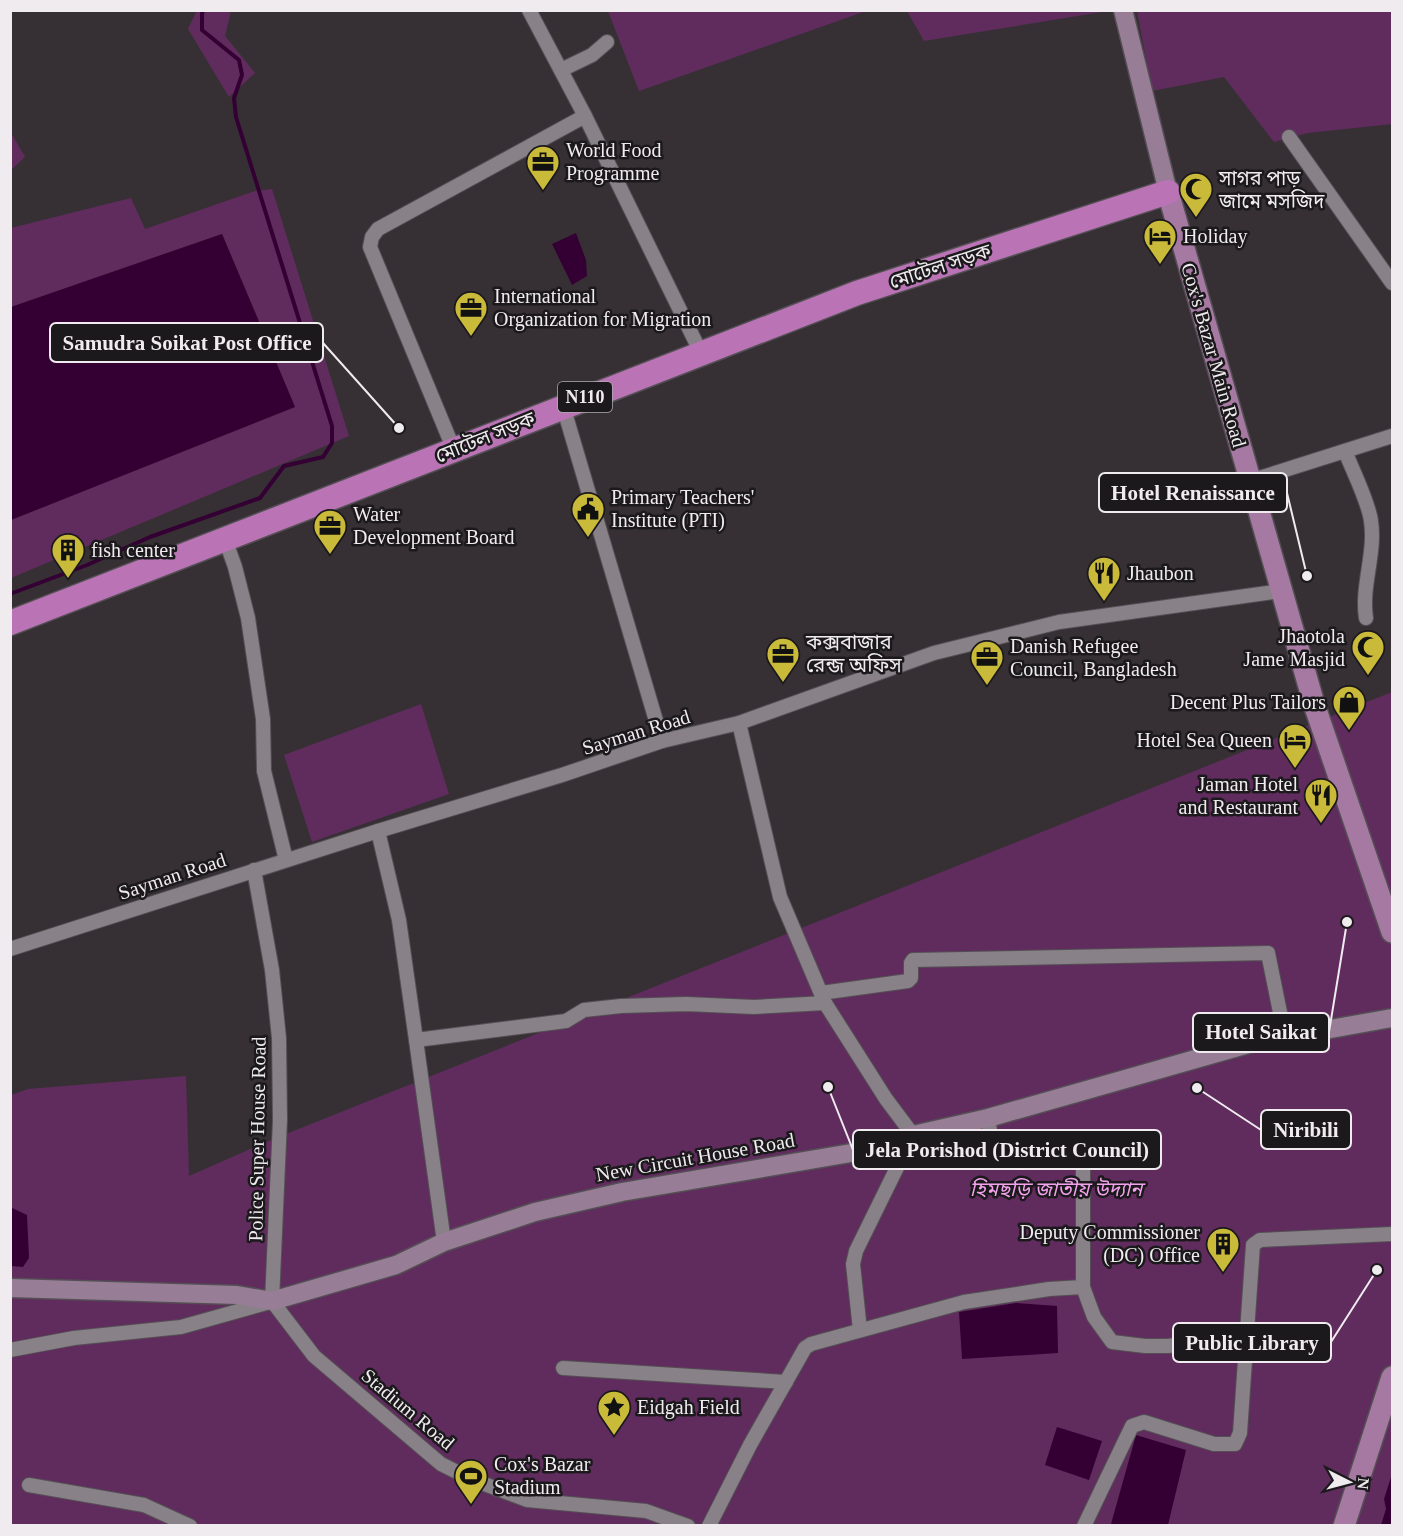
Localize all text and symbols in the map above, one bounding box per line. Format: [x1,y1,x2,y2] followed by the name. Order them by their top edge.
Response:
[566,139,662,185] place label: World Food Programme
[525,144,561,191] office icon: World Food Programme
[1218,167,1325,212] place label: সাগর পাড় জামে মসজিদ
[1178,171,1214,218] mosque icon: সাগর পাড় জামে মসজিদ
[1142,218,1178,265] hotel icon: Holiday
[1183,225,1247,248] place label: Holiday
[886,238,994,293] street label: মোটেল সড়ক
[1177,260,1251,450] street label: Cox's Bazar Main Road
[494,285,711,331] place label: International Organization for Migration
[453,290,489,337] office icon: International Organization for Migration
[50,323,323,362] callout: Samudra Soikat Post Office
[62,331,312,355] text: Samudra Soikat Post Office
[558,382,612,412] road number: N110
[432,406,539,467] street label: মোটেল সড়ক
[1099,473,1287,512] callout: Hotel Renaissance
[1111,481,1275,505] text: Hotel Renaissance
[611,486,754,532] place label: Primary Teachers' Institute (PTI)
[570,491,606,538] public building icon: Primary Teachers' Institute (PTI)
[353,503,515,549] place label: Water Development Board
[312,508,348,555] office icon: Water Development Board
[50,532,86,579] building icon: fish center
[91,539,175,561] place label: fish center
[1086,555,1122,602] restaurant icon: Jhaubon
[1127,562,1194,584] place label: Jhaubon
[1243,625,1345,671] place label: Jhaotola Jame Masjid
[1350,629,1386,676] mosque icon: Jhaotola Jame Masjid
[805,631,902,676] place label: কক্সবাজার রেন্জ অফিস
[1010,635,1177,681] place label: Danish Refugee Council, Bangladesh
[765,636,801,683] office icon: কক্সবাজার রেন্জ অফিস
[969,639,1005,686] office icon: Danish Refugee Council, Bangladesh
[1331,684,1367,731] shop icon: Decent Plus Tailors
[1170,691,1326,713] place label: Decent Plus Tailors
[579,705,693,760] street label: Sayman Road
[1277,722,1313,769] hotel icon: Hotel Sea Queen
[1136,729,1272,751] place label: Hotel Sea Queen
[1179,773,1298,818] place label: Jaman Hotel and Restaurant
[1303,777,1339,824] restaurant icon: Jaman Hotel and Restaurant
[116,848,229,905] street label: Sayman Road
[1193,1013,1329,1052] callout: Hotel Saikat
[1205,1020,1317,1044] text: Hotel Saikat
[244,1036,271,1242] street label: Police Super House Road
[1261,1110,1351,1149] callout: Niribili
[1273,1118,1339,1142] text: Niribili
[594,1129,796,1185] street label: New Circuit House Road
[853,1130,1161,1169] callout: Jela Porishod (District Council)
[865,1138,1149,1162] text: Jela Porishod (District Council)
[970,1177,1146,1200] park label: হিমছড়ি জাতীয় উদ্যান
[1019,1221,1200,1267] place label: Deputy Commissioner (DC) Office
[1205,1226,1241,1273] building icon: Deputy Commissioner (DC) Office
[1173,1323,1331,1362] callout: Public Library
[1185,1331,1319,1355] text: Public Library
[357,1364,459,1454] street label: Stadium Road
[596,1389,632,1436] place icon: Eidgah Field
[637,1396,740,1419] place label: Eidgah Field
[1319,1452,1379,1512] north arrow
[494,1453,591,1498] place label: Cox's Bazar Stadium
[453,1458,489,1505] sports icon: Cox's Bazar Stadium
[1354,1477,1372,1491] text: N

